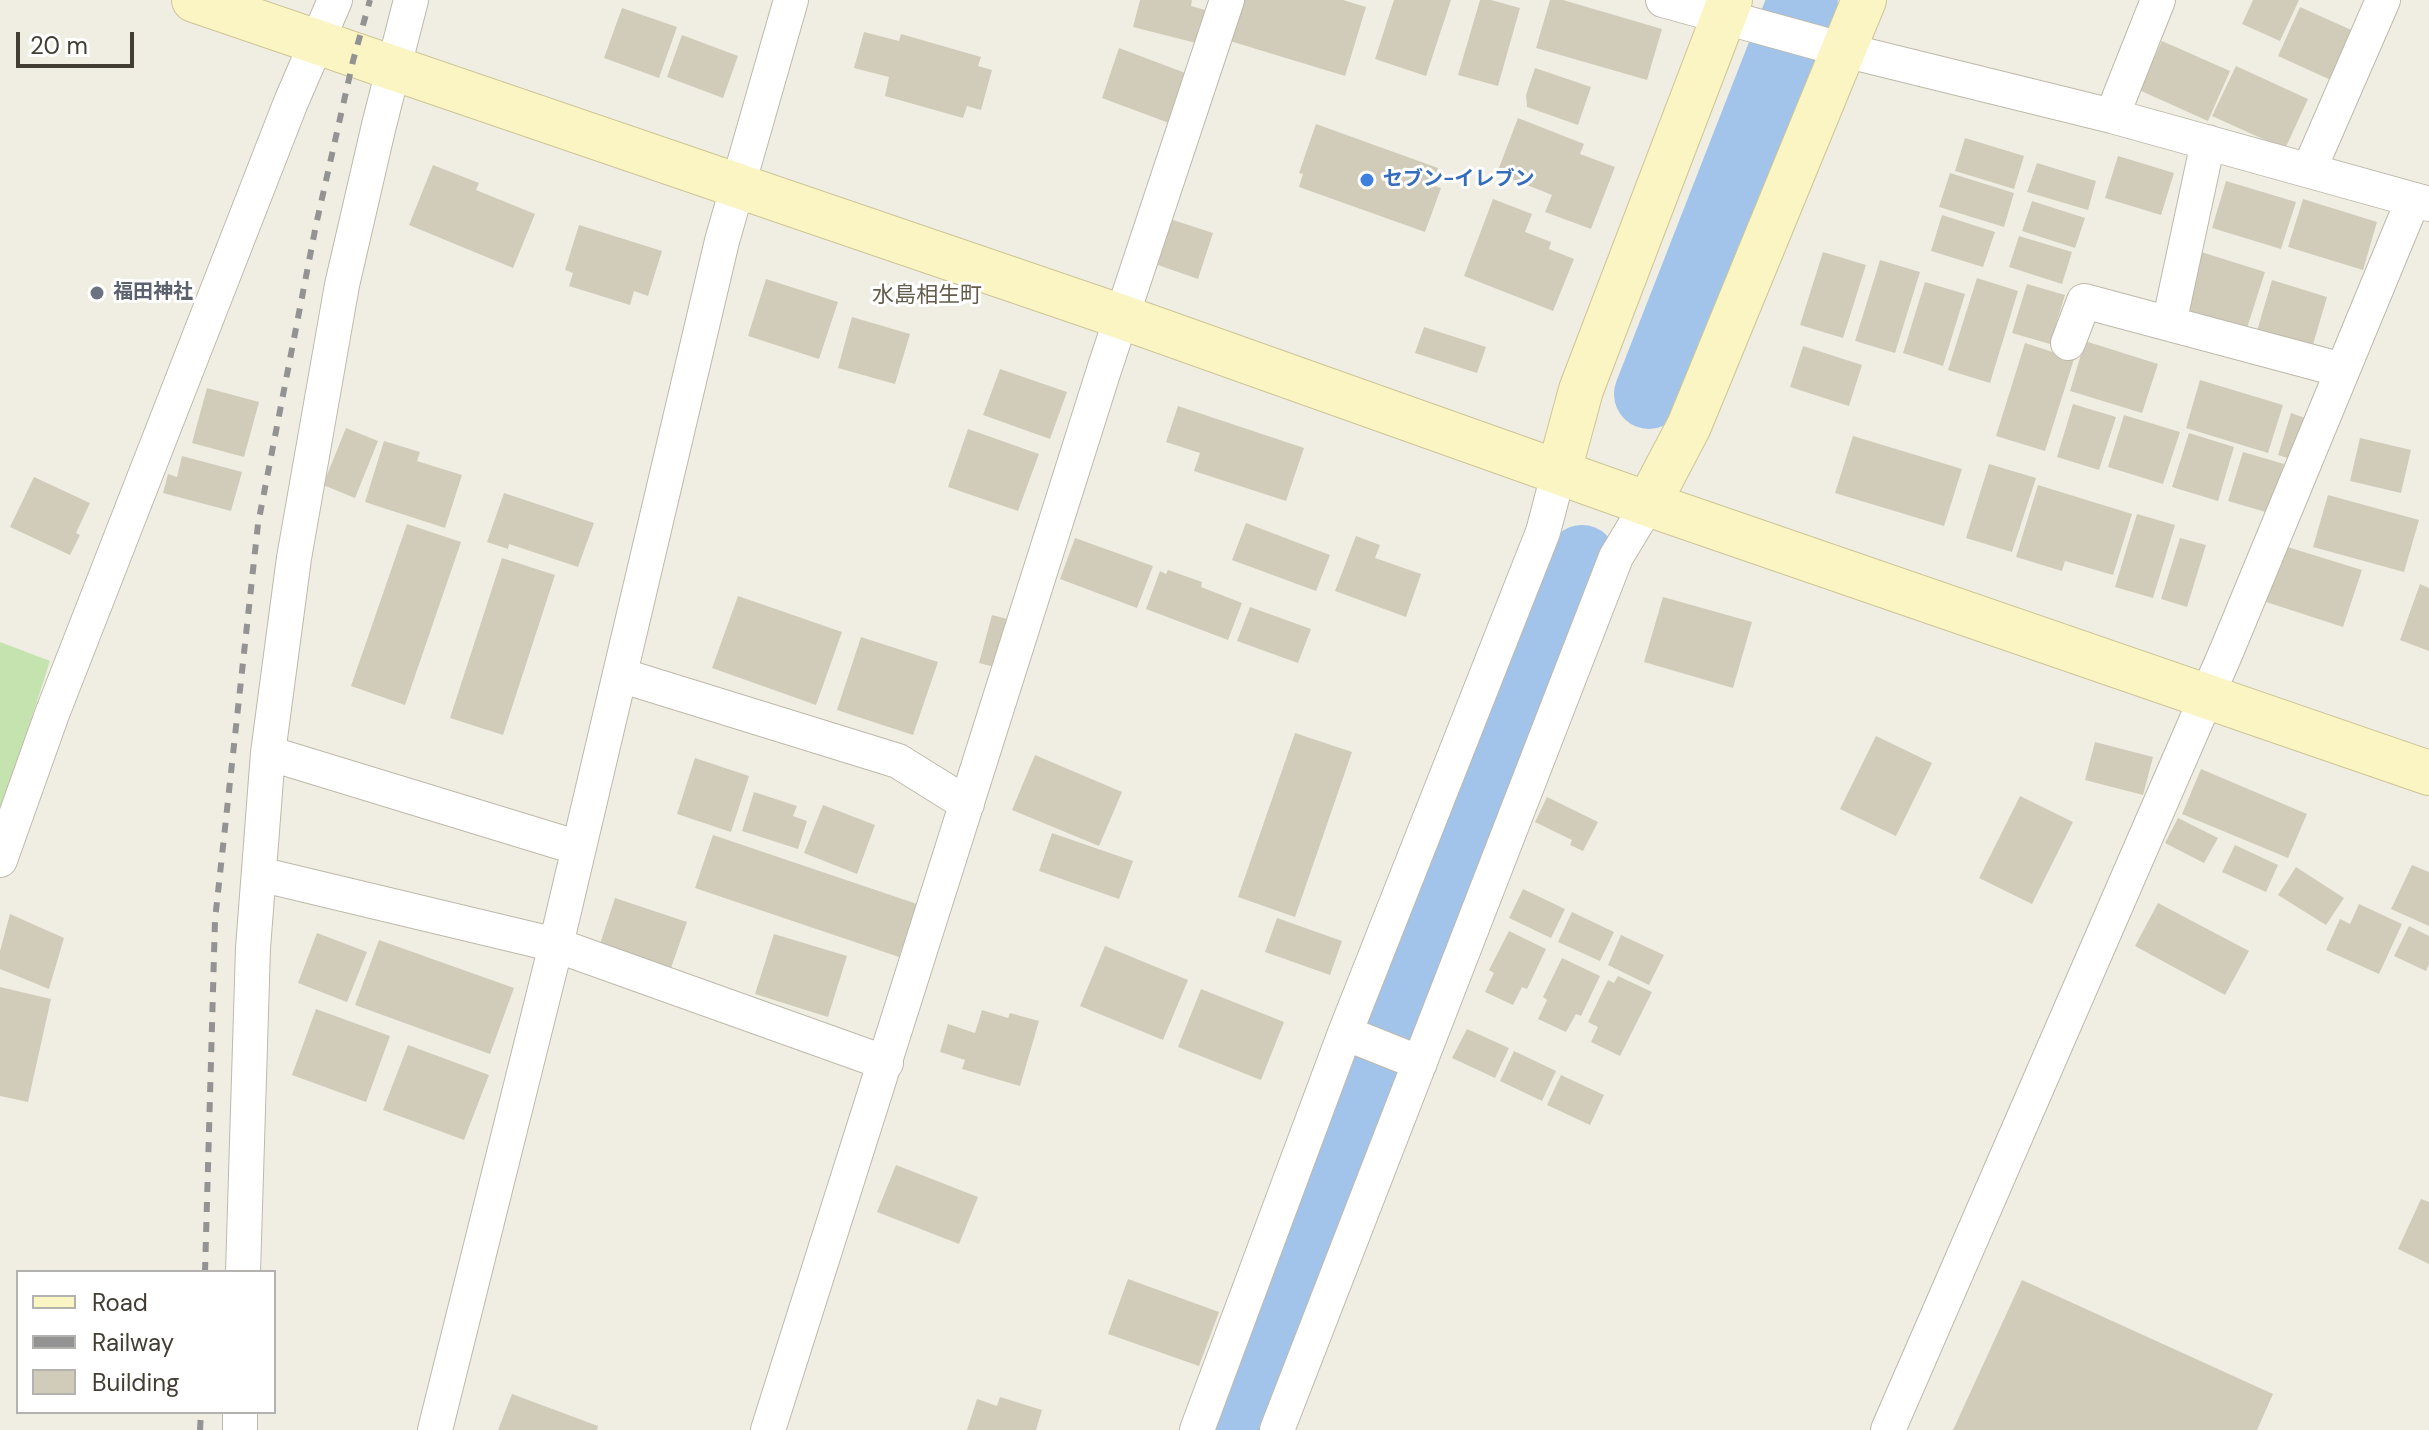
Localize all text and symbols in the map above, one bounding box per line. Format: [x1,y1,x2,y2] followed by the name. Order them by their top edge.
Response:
[20,16,138,66] scale bar
[30,30,88,61] text: 20 m
[1383,168,1535,192] place label: セブン-イレブン
[1358,171,1376,189] marker: セブン-イレブン
[113,281,193,305] place label: 福田神社
[872,283,982,309] district label: 水島相生町
[88,284,106,302] marker: 福田神社
[16,1270,276,1414] legend
[92,1287,148,1318] text: Road
[92,1327,174,1358] text: Railway
[92,1367,179,1398] text: Building

